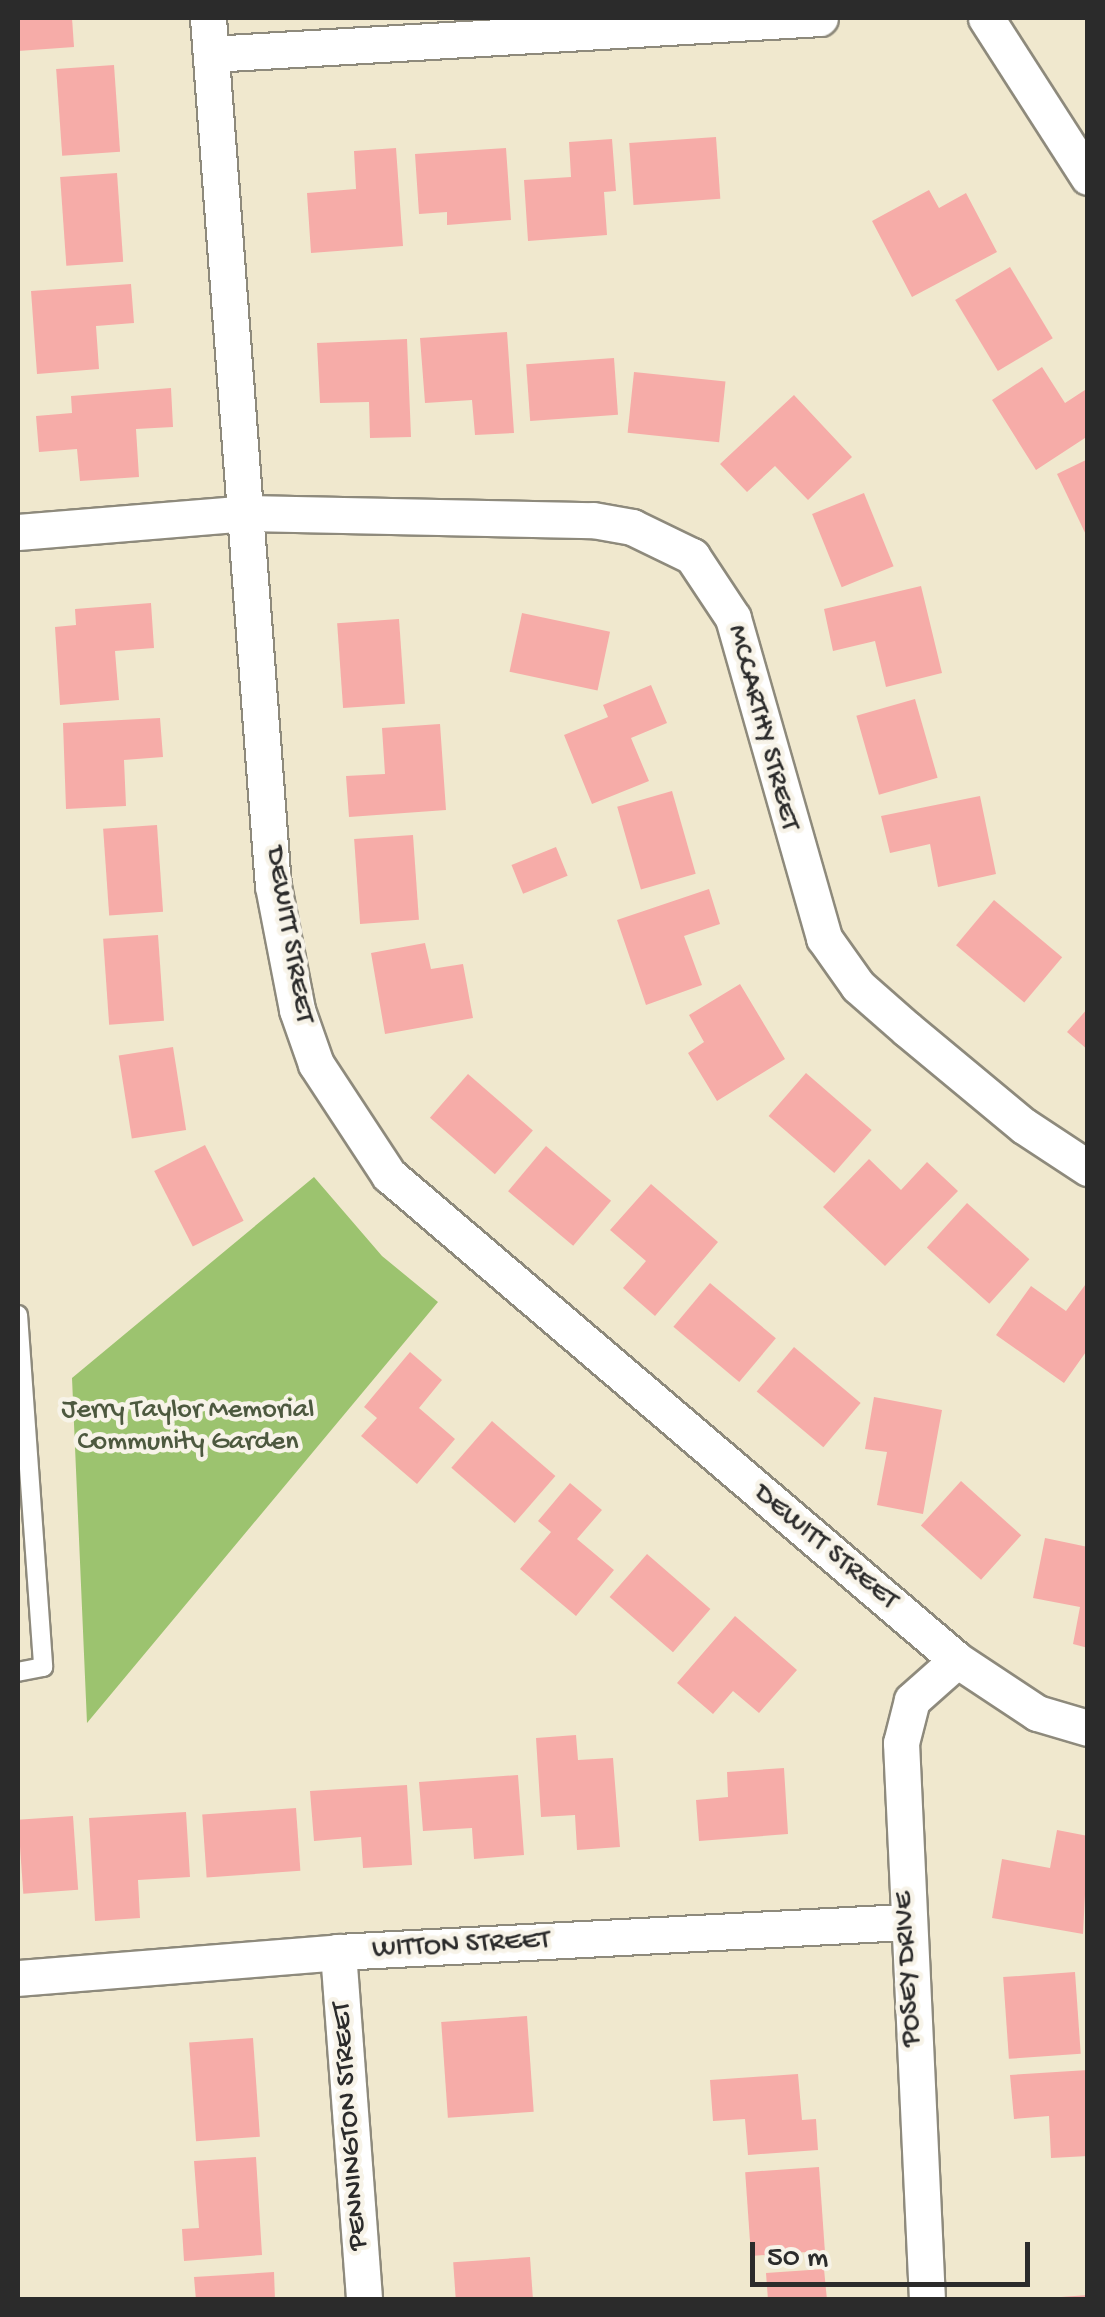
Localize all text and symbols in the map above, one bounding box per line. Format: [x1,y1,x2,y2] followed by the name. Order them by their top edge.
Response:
[718,622,806,834] street label: MCCARTHY STREET
[256,844,320,1026] street label: DEWITT STREET
[62,1394,314,1460] park label: Jerry Taylor Memorial Community Garden
[746,1478,904,1618] street label: DEWITT STREET
[888,1891,930,2047] street label: POSEY DRIVE
[371,1925,551,1967] street label: WITTON STREET
[326,2001,376,2251] street label: PENNINGTON STREET
[755,2222,1035,2284] scale bar
[767,2242,828,2277] text: 50 m

